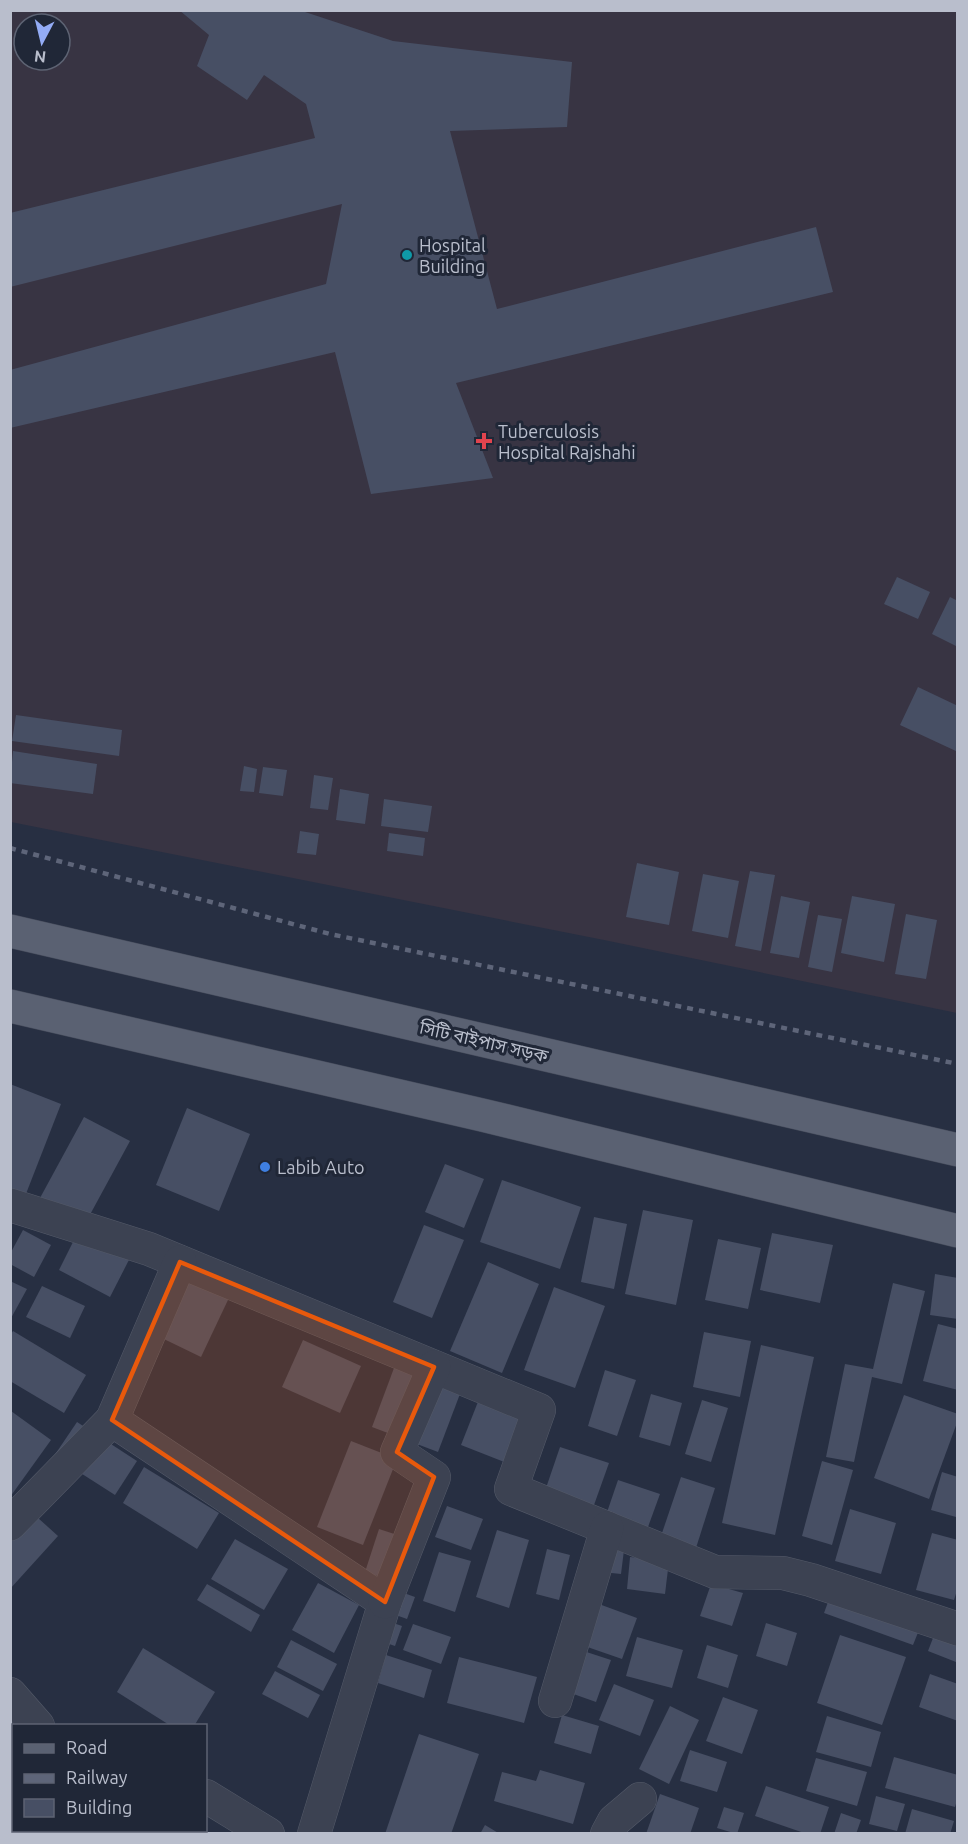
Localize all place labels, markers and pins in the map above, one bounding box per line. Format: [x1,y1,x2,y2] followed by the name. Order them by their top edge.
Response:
[419,235,486,276] place label: Hospital Building
[400,248,414,262] marker: Hospital Building
[498,421,636,462] place label: Tuberculosis Hospital Rajshahi
[475,432,493,450] marker: Tuberculosis Hospital Rajshahi
[277,1157,365,1177] place label: Labib Auto
[258,1160,272,1174] marker: Labib Auto

